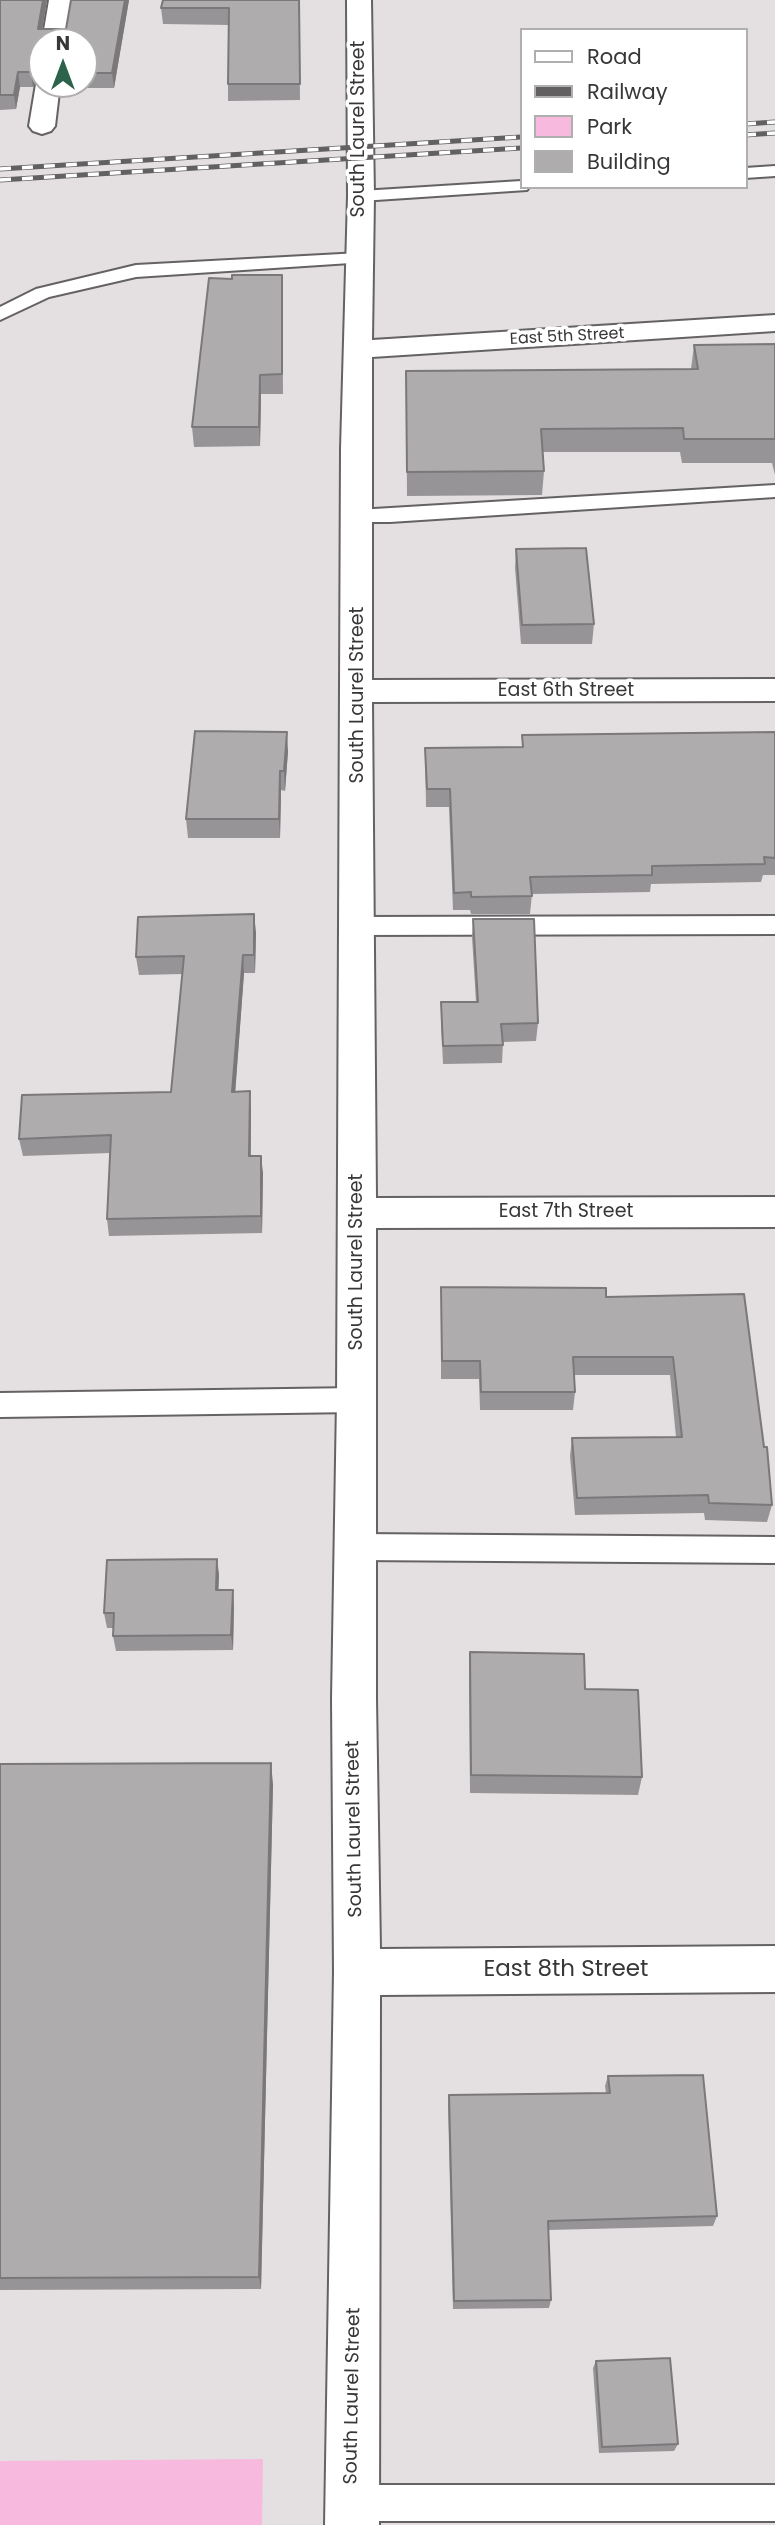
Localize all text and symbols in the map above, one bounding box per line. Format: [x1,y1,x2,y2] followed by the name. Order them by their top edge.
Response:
[28,28,98,98] north arrow
[520,28,747,189] legend
[56,30,70,57] text: N
[348,40,370,218] street label: South Laurel Street
[587,42,642,71] text: Road
[587,77,668,106] text: Railway
[587,112,632,141] text: Park
[587,147,671,176] text: Building
[509,324,625,350] street label: East 5th Street
[347,606,369,784] street label: South Laurel Street
[498,680,634,702] street label: East 6th Street
[346,1173,368,1351] street label: South Laurel Street
[499,1201,633,1223] street label: East 7th Street
[342,1740,368,1918] street label: South Laurel Street
[484,1956,648,1984] street label: East 8th Street
[340,2307,366,2485] street label: South Laurel Street

